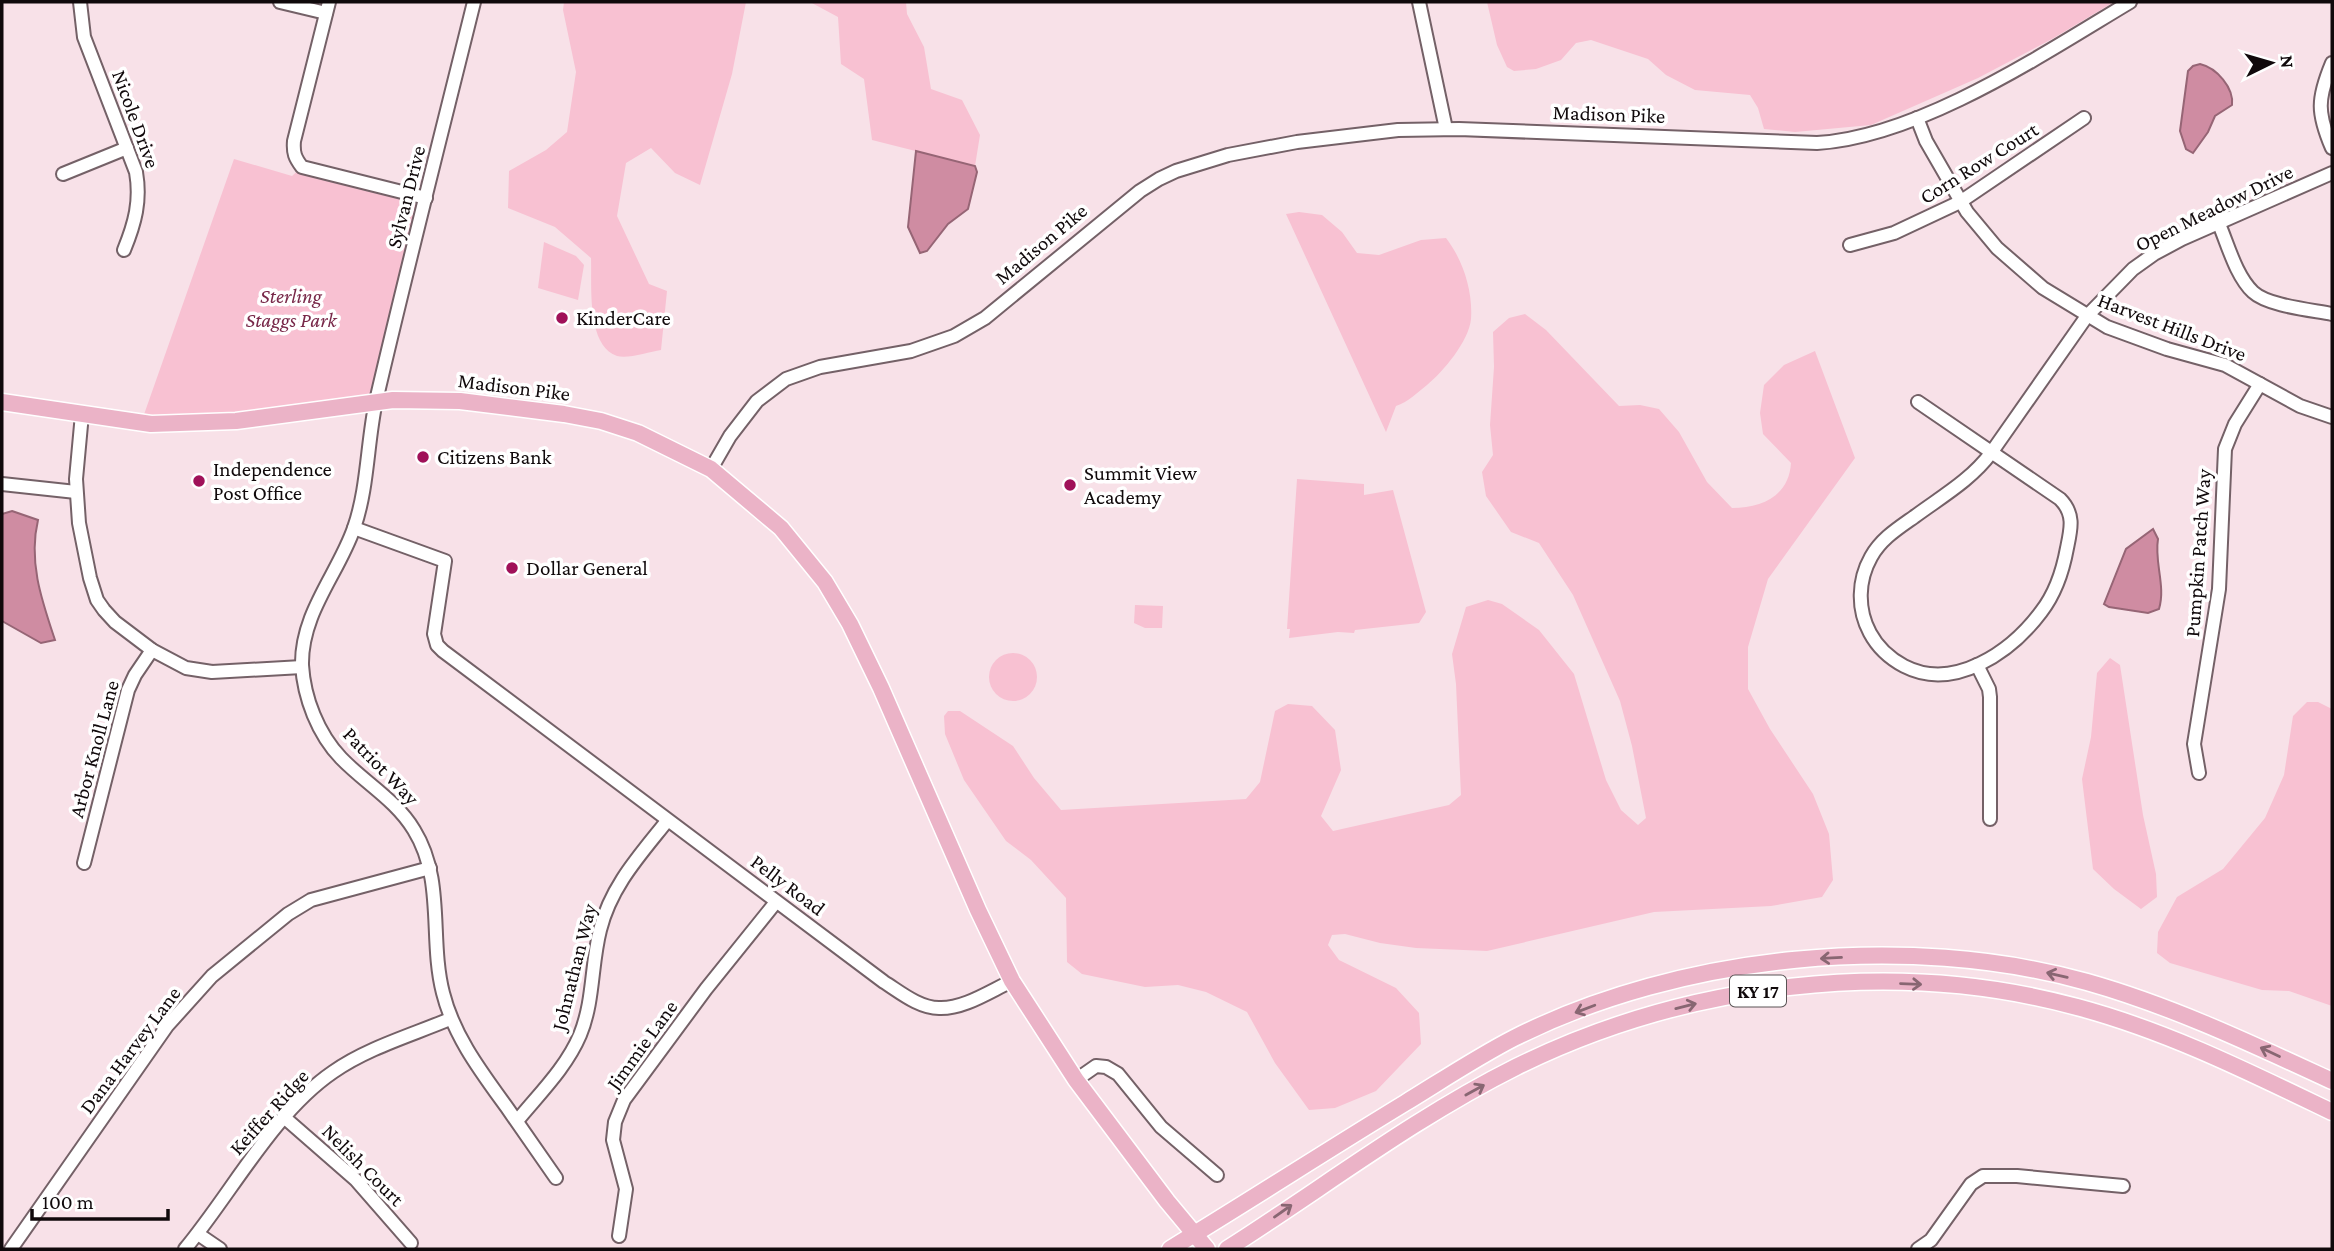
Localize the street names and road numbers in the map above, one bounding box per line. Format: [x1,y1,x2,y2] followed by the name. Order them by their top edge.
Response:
[107,67,165,171] street label: Nicole Drive
[1552,100,1666,128] street label: Madison Pike
[1915,117,2043,209] street label: Corn Row Court
[382,143,430,251] street label: Sylvan Drive
[2131,159,2297,257] street label: Open Meadow Drive
[990,199,1092,289] street label: Madison Pike
[2094,288,2250,366] street label: Harvest Hills Drive
[457,368,571,406] street label: Madison Pike
[2180,468,2216,638] street label: Pumpkin Patch Way
[64,678,124,820] street label: Arbor Knoll Lane
[338,722,424,810] street label: Patriot Way
[746,849,830,921] street label: Pelly Road
[546,901,601,1035] street label: Johnathan Way
[1730,976,1786,1007] road number: KY 17
[74,982,186,1118] street label: Dana Harvey Lane
[600,995,683,1096] street label: Jimmie Lane
[224,1064,314,1160] street label: Keiffer Ridge
[317,1119,410,1212] street label: Nelish Court

